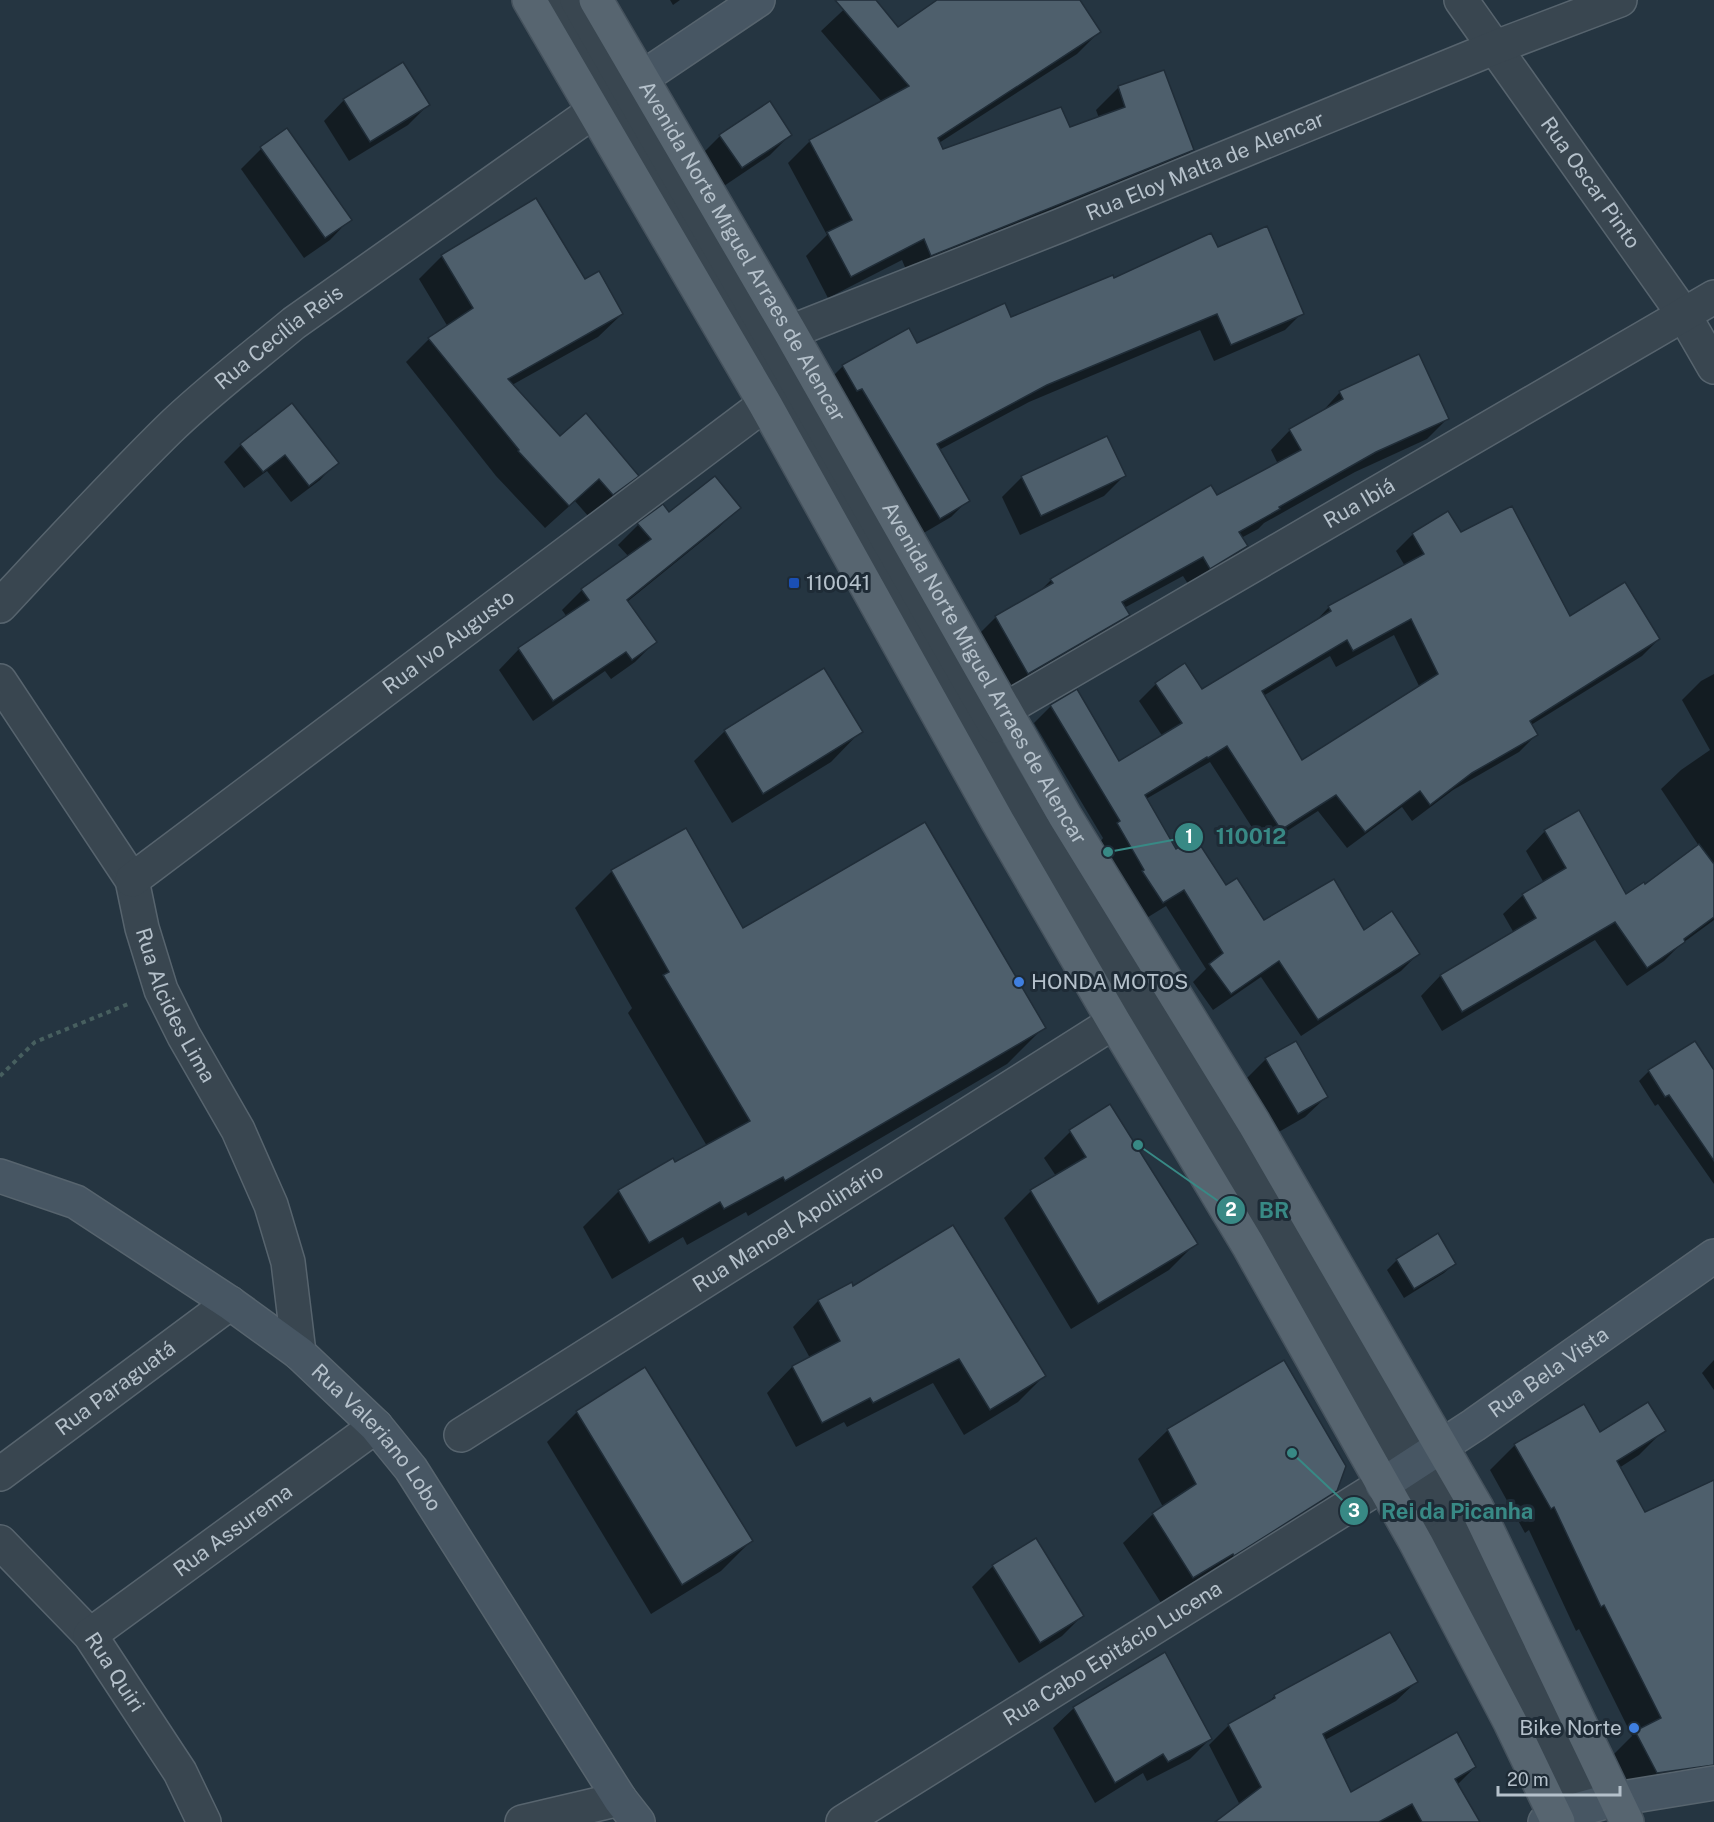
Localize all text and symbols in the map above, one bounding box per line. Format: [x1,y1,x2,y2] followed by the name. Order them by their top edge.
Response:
[634,76,851,426] street label: Avenida Norte Miguel Arraes de Alencar
[1082,106,1328,226] street label: Rua Eloy Malta de Alencar
[1536,112,1646,253] street label: Rua Oscar Pinto
[209,279,348,395] street label: Rua Cecília Reis
[1319,472,1399,533] street label: Rua Ibiá
[877,497,1092,849] street label: Avenida Norte Miguel Arraes de Alencar
[806,570,870,595] place label: 110041
[787,576,801,590] marker: 110041
[377,584,519,699] street label: Rua Ivo Augusto
[1174,817,1298,857] callout: 110012
[1216,823,1286,849] text: 110012
[1185,826,1193,847] text: 1
[131,925,221,1087] street label: Rua Alcides Lima
[1031,969,1188,994] place label: HONDA MOTOS
[1012,975,1026,989] marker: HONDA MOTOS
[688,1158,888,1297] street label: Rua Manoel Apolinário
[1216,1190,1301,1230] callout: BR
[1259,1197,1289,1223] text: BR
[1225,1199,1237,1220] text: 2
[1483,1321,1613,1423] street label: Rua Bela Vista
[50,1335,180,1440] street label: Rua Paraguatá
[307,1359,447,1515] street label: Rua Valeriano Lobo
[168,1479,297,1582] street label: Rua Assurema
[1339,1491,1545,1531] callout: Rei da Picanha
[1381,1498,1533,1524] text: Rei da Picanha
[1348,1500,1360,1521] text: 3
[998,1575,1226,1731] street label: Rua Cabo Epitácio Lucena
[80,1628,150,1716] street label: Rua Quiri
[1519,1715,1622,1740] place label: Bike Norte
[1627,1721,1641,1735] marker: Bike Norte
[1498,1759,1620,1797] scale bar
[1507,1769,1549,1790] text: 20 m

